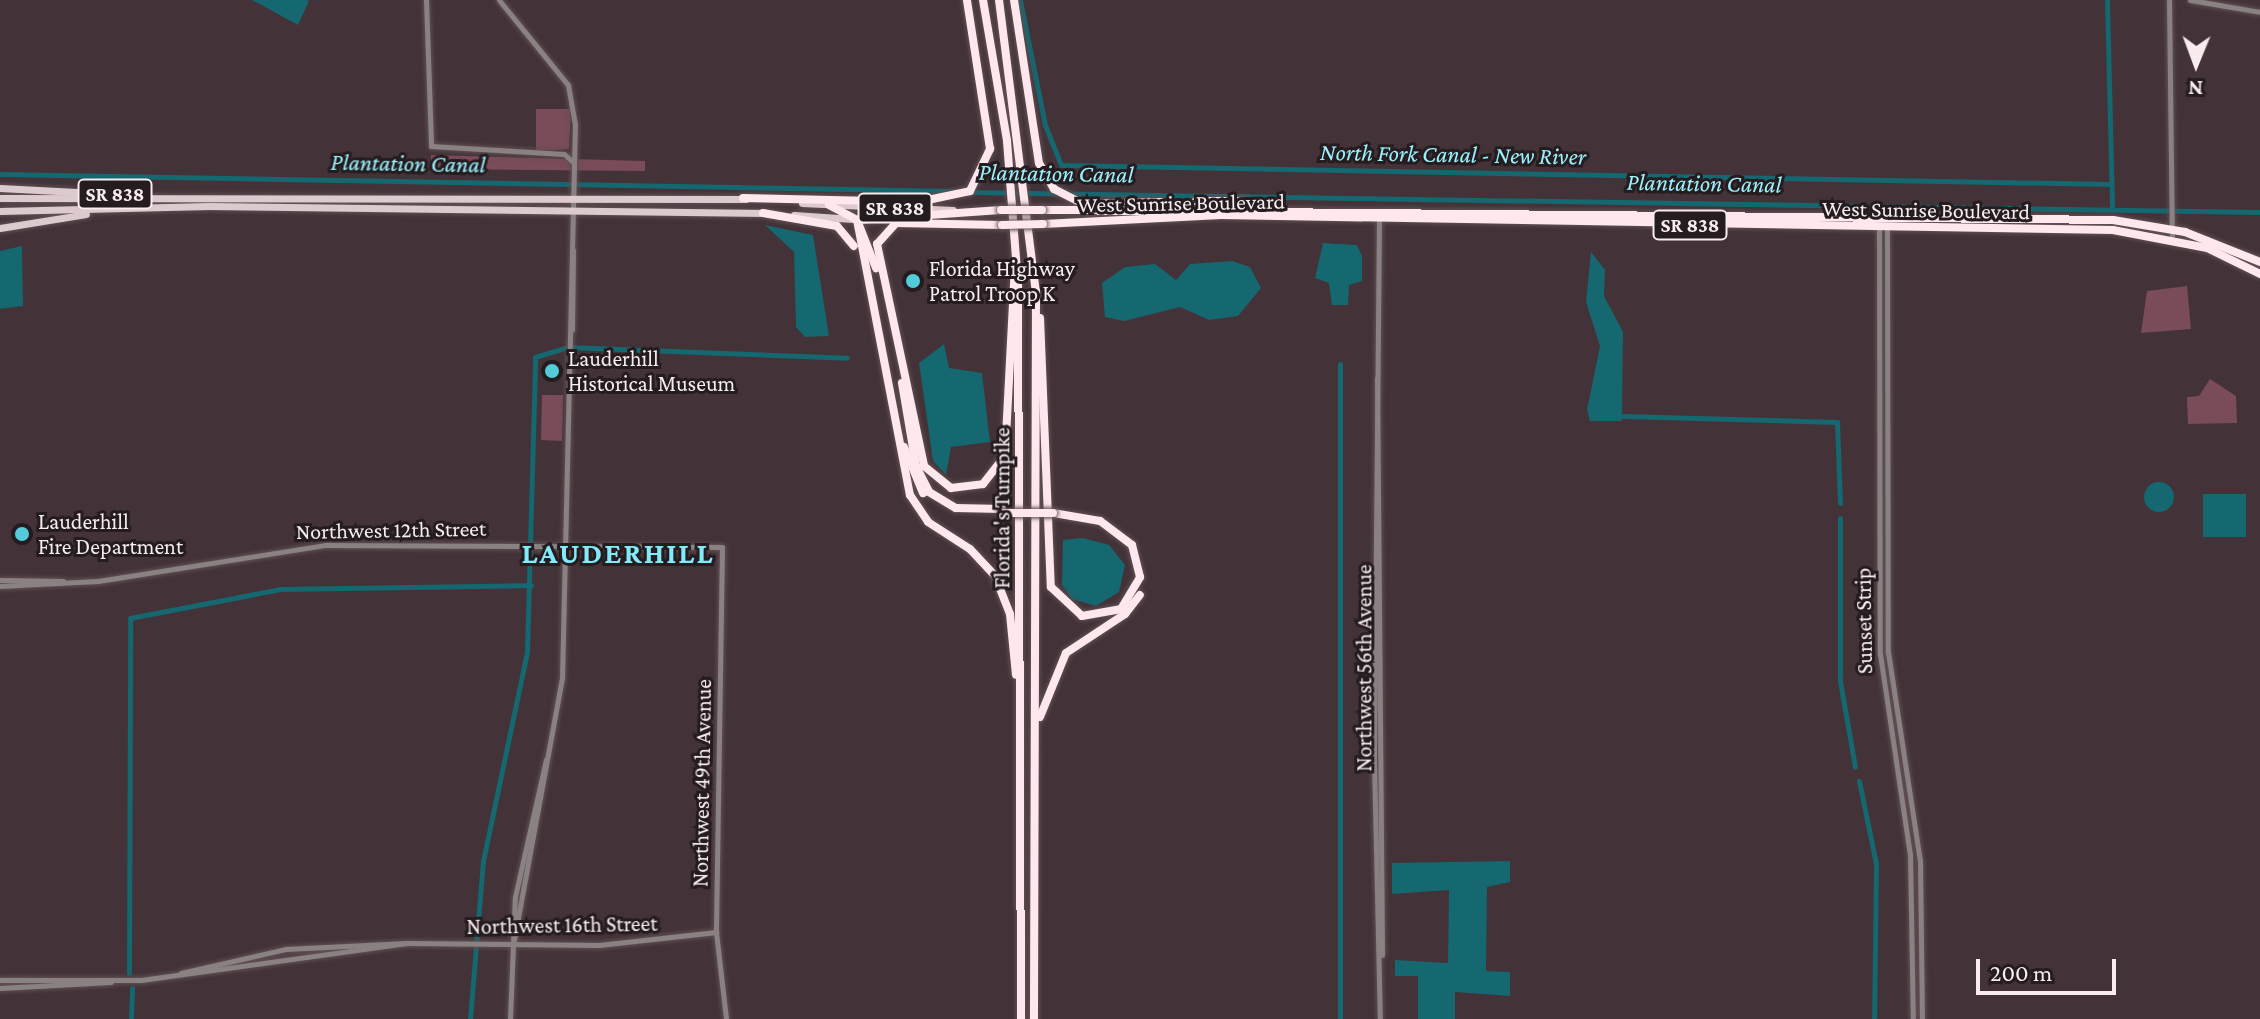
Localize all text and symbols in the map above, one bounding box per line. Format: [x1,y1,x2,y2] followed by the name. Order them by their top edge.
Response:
[2156,24,2236,104] north arrow
[2188,76,2203,101] text: N
[1320,137,1586,171] water label: North Fork Canal - New River
[330,147,486,179] water label: Plantation Canal
[978,157,1134,189] water label: Plantation Canal
[1626,167,1782,199] water label: Plantation Canal
[77,178,153,210] road number: SR 838
[1077,188,1285,218] street label: West Sunrise Boulevard
[857,192,933,224] road number: SR 838
[1822,195,2030,225] street label: West Sunrise Boulevard
[1652,209,1728,241] road number: SR 838
[929,255,1075,306] place label: Florida Highway Patrol Troop K
[904,272,922,290] marker: Florida Highway Patrol Troop K
[568,345,735,396] place label: Lauderhill Historical Museum
[543,362,561,380] marker: Lauderhill Historical Museum
[989,427,1015,589] street label: Florida's Turnpike
[38,508,183,560] place label: Lauderhill Fire Department
[296,515,486,545] street label: Northwest 12th Street
[13,525,31,543] marker: Lauderhill Fire Department
[521,535,715,571] district label: LAUDERHILL
[1351,564,1377,772] street label: Northwest 56th Avenue
[1850,568,1878,674] street label: Sunset Strip
[687,679,717,887] street label: Northwest 49th Avenue
[466,910,658,940] street label: Northwest 16th Street
[1980,943,2120,993] scale bar
[1990,959,2052,986] text: 200 m

